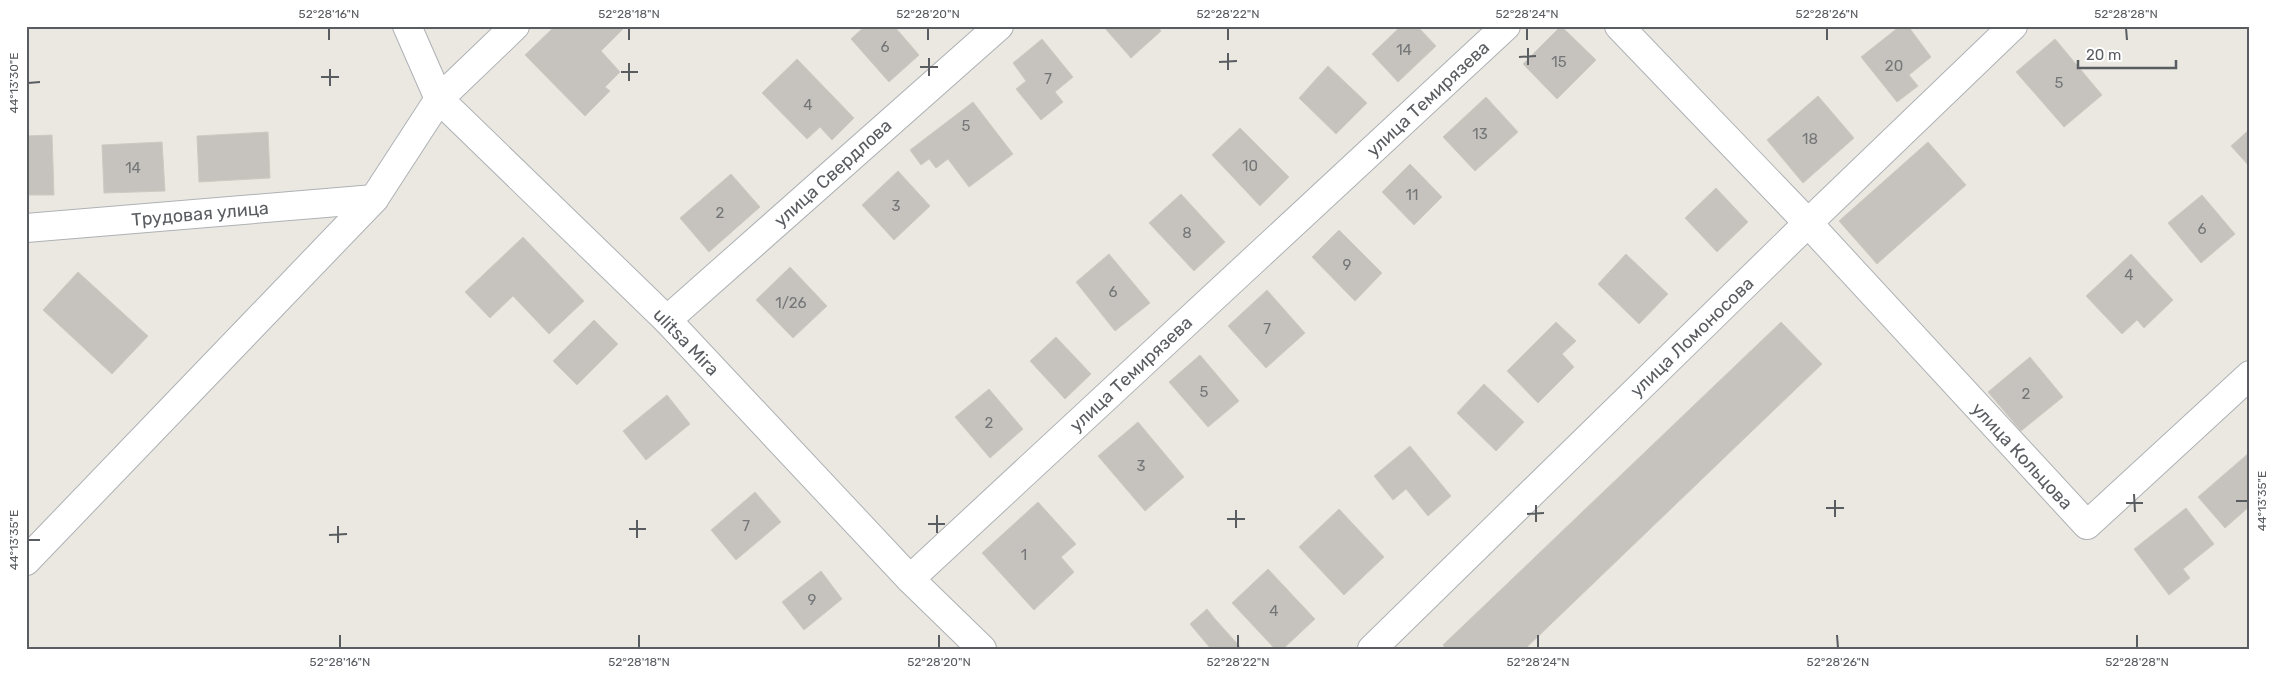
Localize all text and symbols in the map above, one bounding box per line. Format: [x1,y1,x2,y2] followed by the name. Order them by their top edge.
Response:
[299,7,359,21] text: 52°28'16"N
[598,7,660,21] text: 52°28'18"N
[896,7,960,21] text: 52°28'20"N
[1196,7,1260,21] text: 52°28'22"N
[1495,7,1559,21] text: 52°28'24"N
[1796,7,1858,21] text: 52°28'26"N
[2094,7,2158,21] text: 52°28'28"N
[1362,36,1494,162] street label: улица Темирязева
[880,38,890,56] house number: 6
[2078,38,2176,70] scale bar
[1396,41,1412,59] house number: 14
[2086,46,2121,64] text: 20 m
[7,52,21,114] text: 44°13'30"E
[1551,53,1567,71] house number: 15
[1885,57,1903,75] house number: 20
[1044,70,1052,88] house number: 7
[2055,74,2064,92] house number: 5
[803,96,813,114] house number: 4
[770,114,896,232] street label: улица Свердлова
[962,117,971,135] house number: 5
[1472,125,1488,143] house number: 13
[1802,130,1818,148] house number: 18
[1242,157,1258,175] house number: 10
[125,159,141,177] house number: 14
[1406,186,1418,204] house number: 11
[130,197,270,231] street label: Трудовая улица
[891,197,901,215] house number: 3
[716,204,725,222] house number: 2
[2197,220,2207,238] house number: 6
[1182,224,1192,242] house number: 8
[1343,256,1352,274] house number: 9
[2124,266,2134,284] house number: 4
[1626,272,1758,402] street label: улица Ломоносова
[1108,283,1118,301] house number: 6
[775,294,807,312] house number: 1/26
[648,304,724,380] street label: ulitsa Mira
[1065,311,1197,437] street label: улица Темирязева
[1263,320,1271,338] house number: 7
[1200,383,1209,401] house number: 5
[2022,385,2031,403] house number: 2
[1967,398,2077,514] street label: улица Кольцова
[985,414,994,432] house number: 2
[1136,457,1146,475] house number: 3
[2255,471,2269,531] text: 44°13'35"E
[7,510,21,570] text: 44°13'35"E
[742,517,750,535] house number: 7
[1021,546,1027,564] house number: 1
[808,591,817,609] house number: 9
[1269,602,1279,620] house number: 4
[310,655,370,669] text: 52°28'16"N
[608,655,670,669] text: 52°28'18"N
[907,655,971,669] text: 52°28'20"N
[1206,655,1270,669] text: 52°28'22"N
[1506,655,1570,669] text: 52°28'24"N
[1807,655,1869,669] text: 52°28'26"N
[2105,655,2169,669] text: 52°28'28"N

